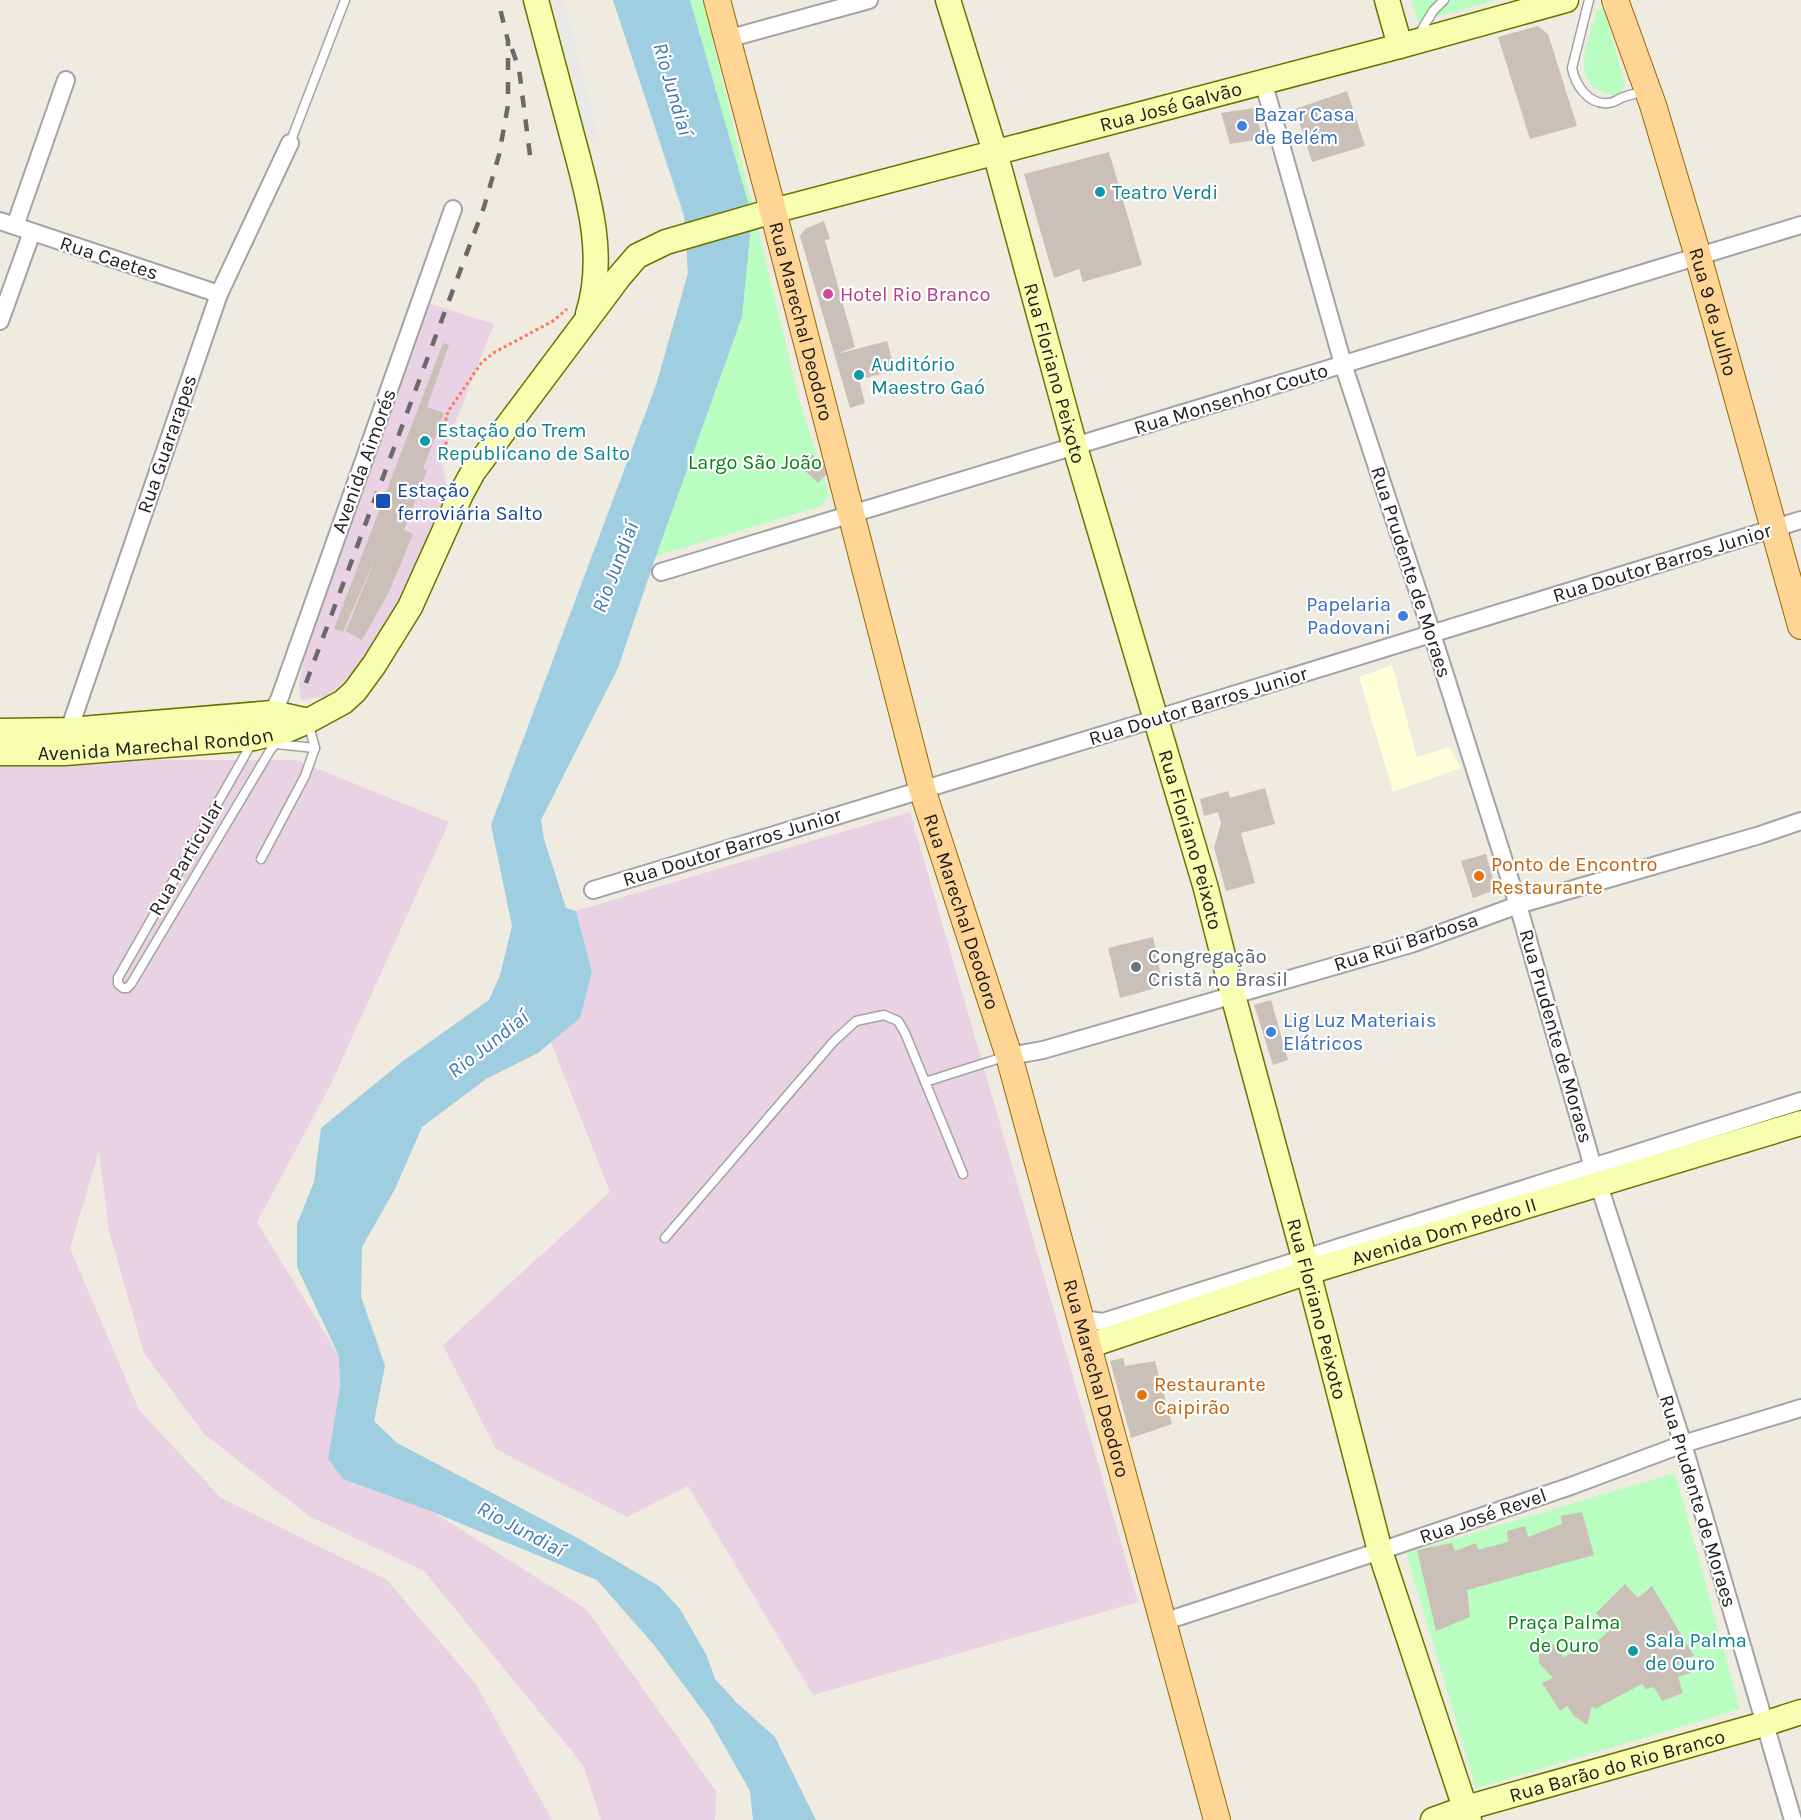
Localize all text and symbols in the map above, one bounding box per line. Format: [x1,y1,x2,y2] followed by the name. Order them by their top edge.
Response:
[648,40,698,141] water label: Rio Jundiaí
[1097,77,1244,136] street label: Rua José Galvão
[1254,103,1355,149] place label: Bazar Casa de Belém
[1235,119,1249,133] marker: Bazar Casa de Belém
[1112,181,1218,204] place label: Teatro Verdi
[1093,185,1107,199] marker: Teatro Verdi
[765,219,838,423] street label: Rua Marechal Deodoro
[57,231,161,285] street label: Rua Caetes
[1685,245,1742,378] street label: Rua 9 de Julho
[1019,280,1091,466] street label: Rua Floriano Peixoto
[840,283,990,306] place label: Hotel Rio Branco
[821,287,835,301] marker: Hotel Rio Branco
[871,353,985,399] place label: Auditório Maestro Gaó
[1131,359,1331,439] street label: Rua Monsenhor Couto
[852,368,866,382] marker: Auditório Maestro Gaó
[133,372,201,516] street label: Rua Guararapes
[327,386,401,536] street label: Avenida Aimorés
[437,419,630,465] place label: Estação do Trem Republicano de Salto
[418,434,432,448] marker: Estação do Trem Republicano de Salto
[688,451,822,474] park label: Largo São João
[1366,463,1456,681] street label: Rua Prudente de Moraes
[397,479,543,525] place label: Estação ferroviária Salto
[374,492,392,510] marker: Estação ferroviária Salto
[587,516,644,616] water label: Rio Jundiaí
[1550,519,1775,607] street label: Rua Doutor Barros Junior
[1306,593,1391,639] place label: Papelaria Padovani
[1396,609,1410,623] marker: Papelaria Padovani
[1086,662,1311,750] street label: Rua Doutor Barros Junior
[38,722,276,765] street label: Avenida Marechal Rondon
[1154,747,1227,932] street label: Rua Floriano Peixoto
[144,796,229,920] street label: Rua Particular
[620,803,845,891] street label: Rua Doutor Barros Junior
[919,811,1005,1012] street label: Rua Marechal Deodoro
[1491,853,1657,899] place label: Ponto de Encontro Restaurante
[1472,869,1486,883] marker: Ponto de Encontro Restaurante
[1331,908,1481,976] street label: Rua Rui Barbosa
[1514,927,1598,1145] street label: Rua Prudente de Moraes
[1148,945,1288,991] place label: Congregação Cristã no Brasil
[1129,960,1143,974] marker: Congregação Cristã no Brasil
[443,1004,535,1083] water label: Rio Jundiaí
[1283,1009,1436,1055] place label: Lig Luz Materiais Elátricos
[1264,1025,1278,1039] marker: Lig Luz Materiais Elátricos
[1349,1192,1539,1270] street label: Avenida Dom Pedro II
[1282,1216,1352,1402] street label: Rua Floriano Peixoto
[1059,1276,1135,1480] street label: Rua Marechal Deodoro
[1154,1373,1266,1419] place label: Restaurante Caipirão
[1135,1388,1149,1402] marker: Restaurante Caipirão
[1655,1392,1741,1610] street label: Rua Prudente de Moraes
[1416,1483,1550,1549] street label: Rua José Revel
[473,1496,571,1563] water label: Rio Jundiaí
[1508,1611,1620,1657] park label: Praça Palma de Ouro
[1645,1629,1747,1675] place label: Sala Palma de Ouro
[1626,1644,1640,1658] marker: Sala Palma de Ouro
[1507,1724,1727,1807] street label: Rua Barão do Rio Branco

